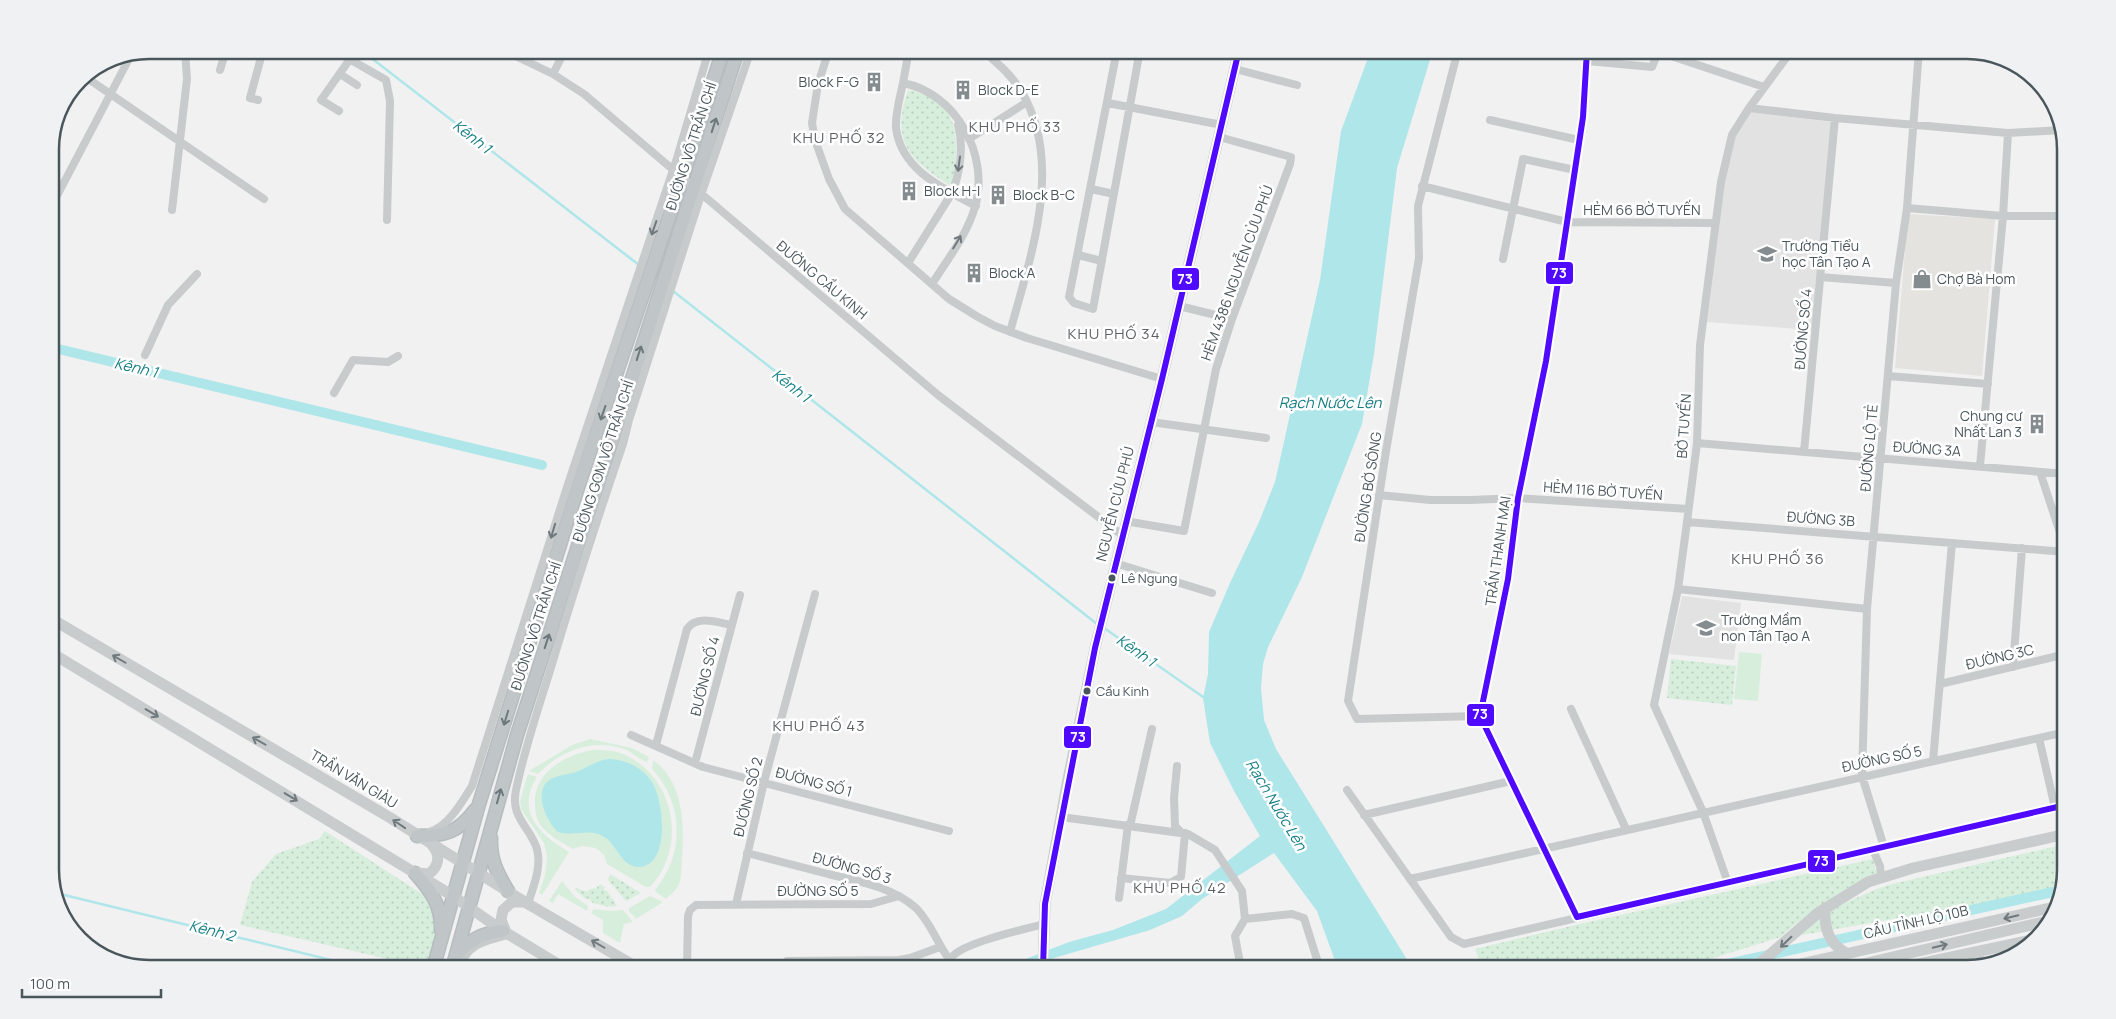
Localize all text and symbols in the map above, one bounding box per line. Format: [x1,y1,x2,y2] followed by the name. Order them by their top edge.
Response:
[863,71,885,93] building icon: Block F-G
[799,72,859,91] place label: Block F-G
[660,79,720,212] street label: ĐƯỜNG VÕ TRẦN CHÍ
[952,79,974,101] building icon: Block D-E
[978,80,1039,99] place label: Block D-E
[449,115,497,159] water label: Kênh 1
[969,116,1061,137] district label: KHU PHỐ 33
[710,118,719,134] one-way arrow
[793,127,885,148] district label: KHU PHỐ 32
[954,156,964,172] one-way arrow
[898,180,920,202] building icon: Block H-I
[924,181,980,200] place label: Block H-I
[1195,182,1277,363] street label: HẺM 4386 NGUYỄN CỬU PHÚ
[987,184,1009,206] building icon: Block B-C
[1013,185,1075,204] place label: Block B-C
[1583,199,1701,219] street label: HẺM 66 BỜ TUYẾN
[649,219,658,235] one-way arrow
[773,235,872,323] street label: ĐƯỜNG CẦU KINH
[953,236,963,250] one-way arrow
[1782,236,1871,271] place label: Trường Tiểu học Tân Tạo A
[1756,243,1778,265] school or university icon: Trường Tiểu học Tân Tạo A
[1545,261,1574,285] line badge: 73
[963,262,985,284] building icon: Block A
[989,263,1036,282] place label: Block A
[1551,263,1567,282] text: 73
[1171,267,1200,291] line badge: 73
[1911,268,1933,290] shop icon: Chợ Bà Hom
[1177,269,1193,288] text: 73
[1937,269,2015,288] place label: Chợ Bà Hom
[1788,288,1816,370] street label: ĐƯỜNG SỐ 4
[1067,323,1161,344] district label: KHU PHỐ 34
[635,345,645,361] one-way arrow
[112,352,161,383] water label: Kênh 1
[768,364,816,408] water label: Kênh 1
[567,377,638,544] street label: ĐƯỜNG GOM VÕ TRẦN CHÍ
[1279,392,1382,413] water label: Rạch Nước Lên
[1671,393,1695,459] street label: BỜ TUYẾN
[1855,403,1882,492] street label: ĐƯỜNG LỘ TẺ
[598,405,607,420] one-way arrow
[1954,406,2023,441] place label: Chung cư Nhất Lan 3
[2026,413,2048,435] building icon: Chung cư Nhất Lan 3
[1349,430,1386,543] street label: ĐƯỜNG BỜ SÔNG
[1892,437,1962,460] street label: ĐƯỜNG 3A
[1090,444,1138,563] street label: NGUYỄN CỬU PHÚ
[1543,476,1663,504] street label: HẺM 116 BỜ TUYẾN
[1479,494,1515,607] street label: TRẦN THANH MẠI
[1787,507,1856,530] street label: ĐƯỜNG 3B
[548,523,557,538] one-way arrow
[1731,548,1825,569] district label: KHU PHỐ 36
[505,559,565,692] street label: ĐƯỜNG VÕ TRẦN CHÍ
[1121,569,1178,587] place label: Lê Ngung
[1107,573,1117,583] marker: Lê Ngung
[1721,610,1810,645] place label: Trường Mầm non Tân Tạo A
[1695,617,1717,639] school or university icon: Trường Mầm non Tân Tạo A
[1112,629,1161,672] water label: Kênh 1
[543,634,552,649] one-way arrow
[684,634,724,718] street label: ĐƯỜNG SỐ 4
[1964,639,2036,674] street label: ĐƯỜNG 3C
[113,653,127,663] one-way arrow
[1096,682,1149,700] place label: Cầu Kinh
[1082,686,1092,696] marker: Cầu Kinh
[1466,703,1495,727] line badge: 73
[1472,704,1488,723] text: 73
[144,709,158,719] one-way arrow
[500,710,510,726] one-way arrow
[772,715,866,736] district label: KHU PHỐ 43
[1063,725,1092,749] line badge: 73
[1070,727,1086,746] text: 73
[253,735,267,745] one-way arrow
[1840,740,1924,776] street label: ĐƯỜNG SỐ 5
[307,744,402,812] street label: TRẦN VĂN GIÀU
[728,755,767,839] street label: ĐƯỜNG SỐ 2
[1241,755,1312,855] water label: Rạch Nước Lên
[774,761,855,801] street label: ĐƯỜNG SỐ 1
[495,789,504,805] one-way arrow
[283,793,297,803] one-way arrow
[392,819,406,829] one-way arrow
[811,846,894,888] street label: ĐƯỜNG SỐ 3
[1807,849,1836,873] line badge: 73
[1813,851,1829,870] text: 73
[1133,877,1227,898] district label: KHU PHỐ 42
[777,880,859,900] street label: ĐƯỜNG SỐ 5
[1861,899,1971,943] street label: CẦU TỈNH LỘ 10B
[2004,912,2020,922] one-way arrow
[187,915,239,947] water label: Kênh 2
[1779,936,1792,948] one-way arrow
[591,939,605,949] one-way arrow
[1931,941,1947,950] one-way arrow
[22,966,161,998] scale bar
[30,973,70,994] text: 100 m

